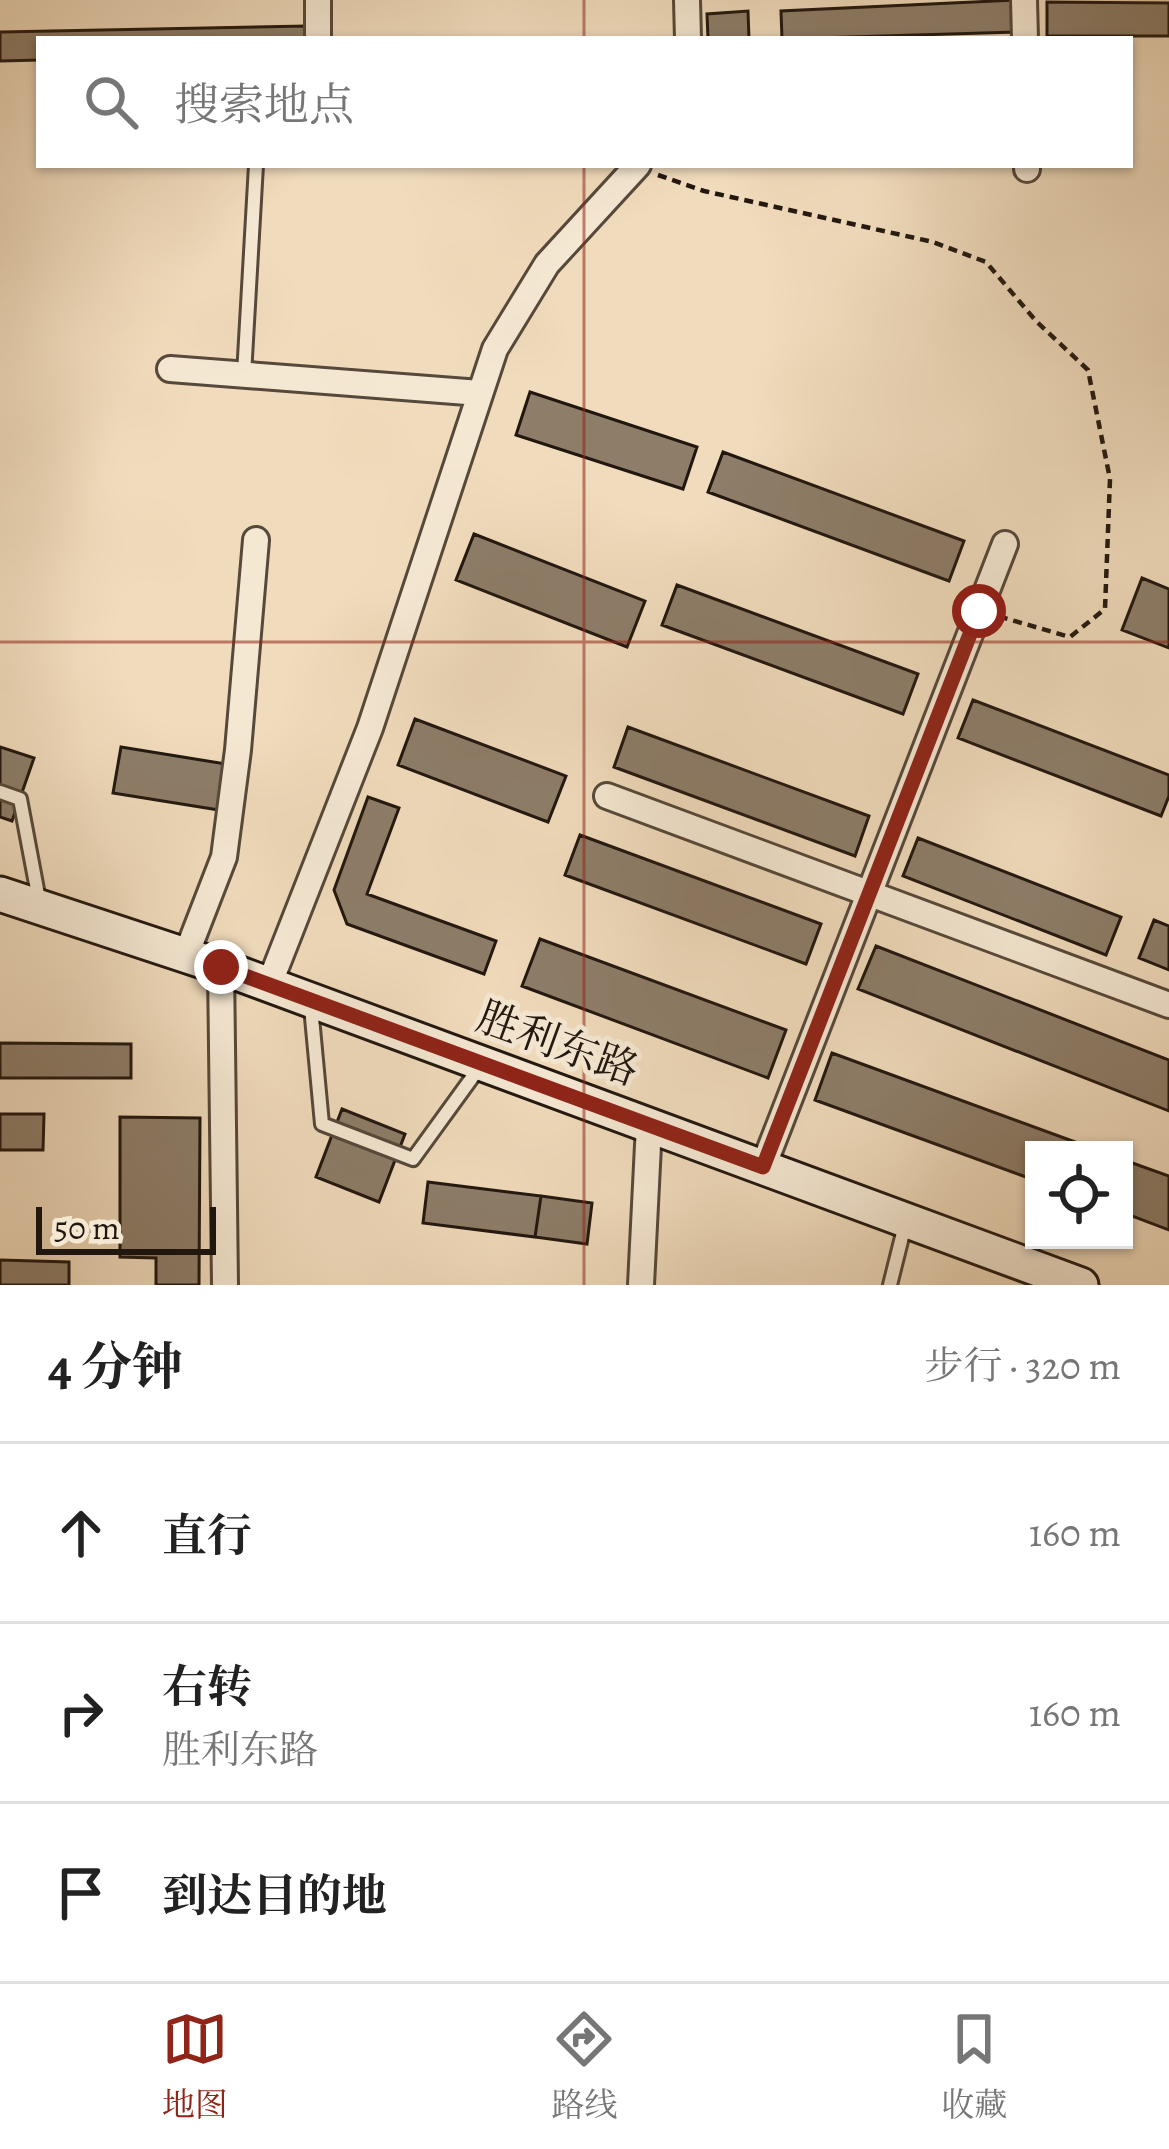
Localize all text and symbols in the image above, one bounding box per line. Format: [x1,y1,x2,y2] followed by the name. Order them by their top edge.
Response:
[36,36,1133,168] search box
[78,69,144,135] icon: search
[174,74,354,136] text: 搜索地点
[952,584,1006,638] route start
[194,940,248,994] route end
[469,987,647,1099] street label: 胜利东路
[1025,1141,1133,1249] map controls
[1025,1141,1133,1249] button: locate
[36,1201,216,1254] scale bar
[54,1205,120,1250] text: 50 m
[48,1332,183,1402] text: 4 分钟
[924,1339,1121,1392] text: 步行 · 320 m
[48,1500,114,1566] icon: ahead
[162,1505,252,1567] text: 直行
[1029,1506,1121,1559] text: 160 m
[162,1656,252,1718] text: 右转
[48,1680,114,1746] icon: right
[1029,1686,1121,1739] text: 160 m
[162,1723,318,1776] text: 胜利东路
[48,1860,114,1926] icon: arrive
[162,1865,387,1927] text: 到达目的地
[162,2006,228,2127] tab: 地图
[551,2006,617,2127] tab: 路线
[941,2006,1007,2127] tab: 收藏

